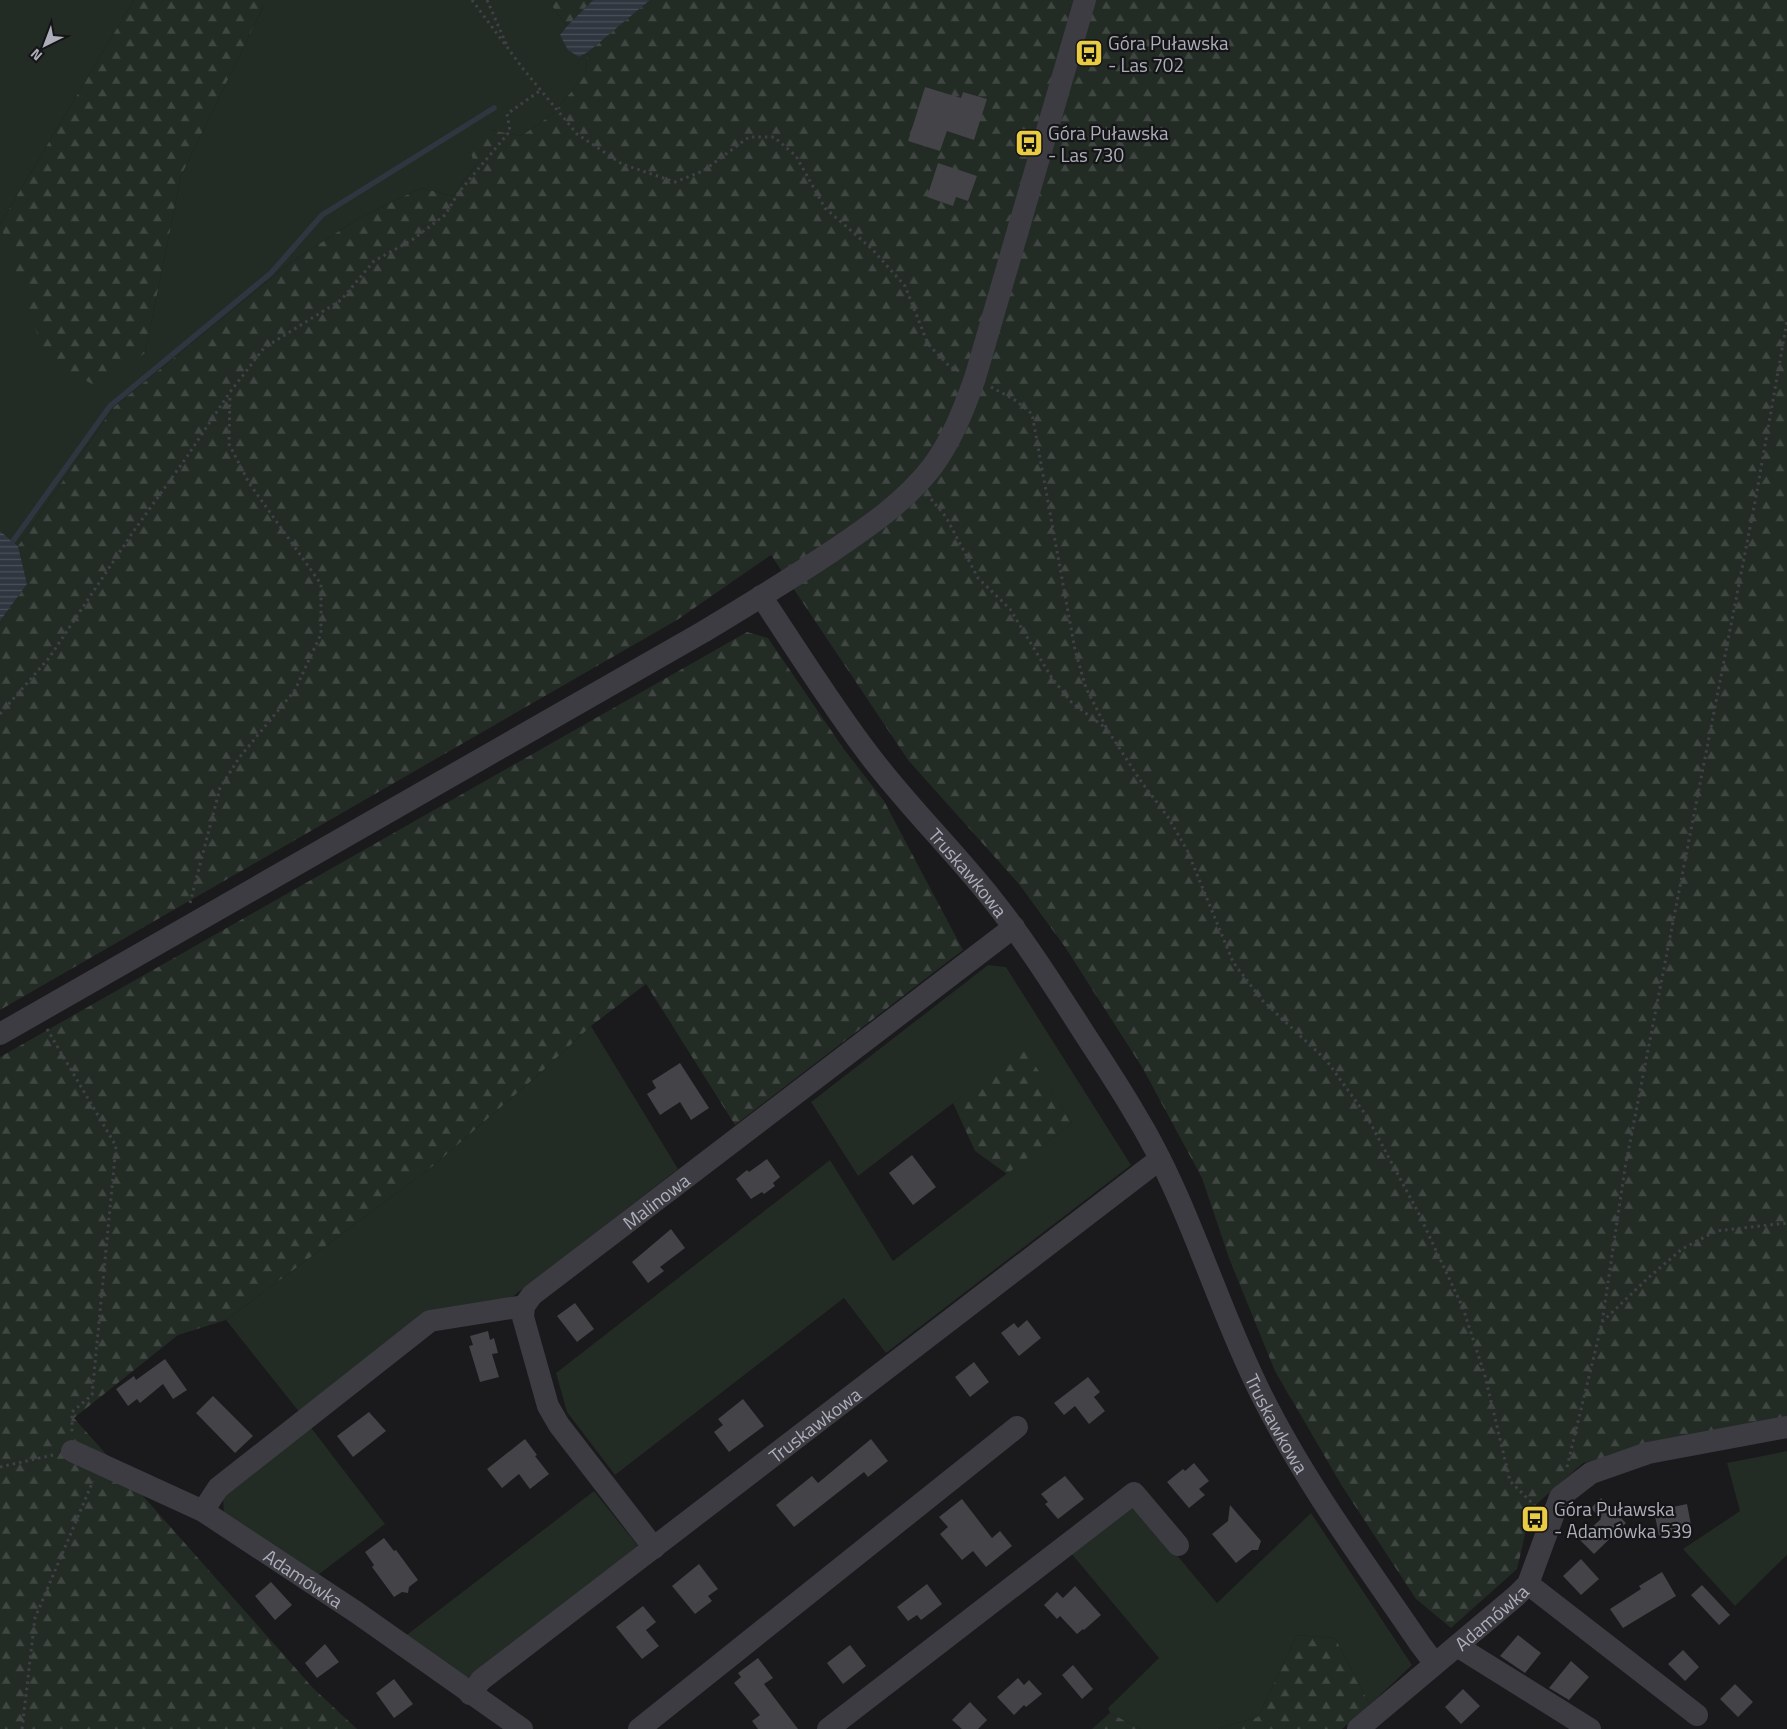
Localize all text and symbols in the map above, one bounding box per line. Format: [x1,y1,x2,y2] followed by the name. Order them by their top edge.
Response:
[20,20,70,70] north arrow
[1108,28,1229,79] place label: Góra Puławska - Las 702
[1074,38,1104,68] bus stop icon: Góra Puławska - Las 702
[25,44,47,66] text: N
[1048,118,1169,169] place label: Góra Puławska - Las 730
[1014,128,1044,158] bus stop icon: Góra Puławska - Las 730
[922,821,1016,923] street label: Truskawkowa
[616,1165,696,1236] street label: Malinowa
[1239,1369,1317,1479] street label: Truskawkowa
[762,1379,867,1469] street label: Truskawkowa
[1554,1494,1692,1545] place label: Góra Puławska - Adamówka 539
[1520,1504,1550,1534] bus stop icon: Góra Puławska - Adamówka 539
[258,1541,350,1615] street label: Adamówka
[1447,1577,1535,1657] street label: Adamówka

